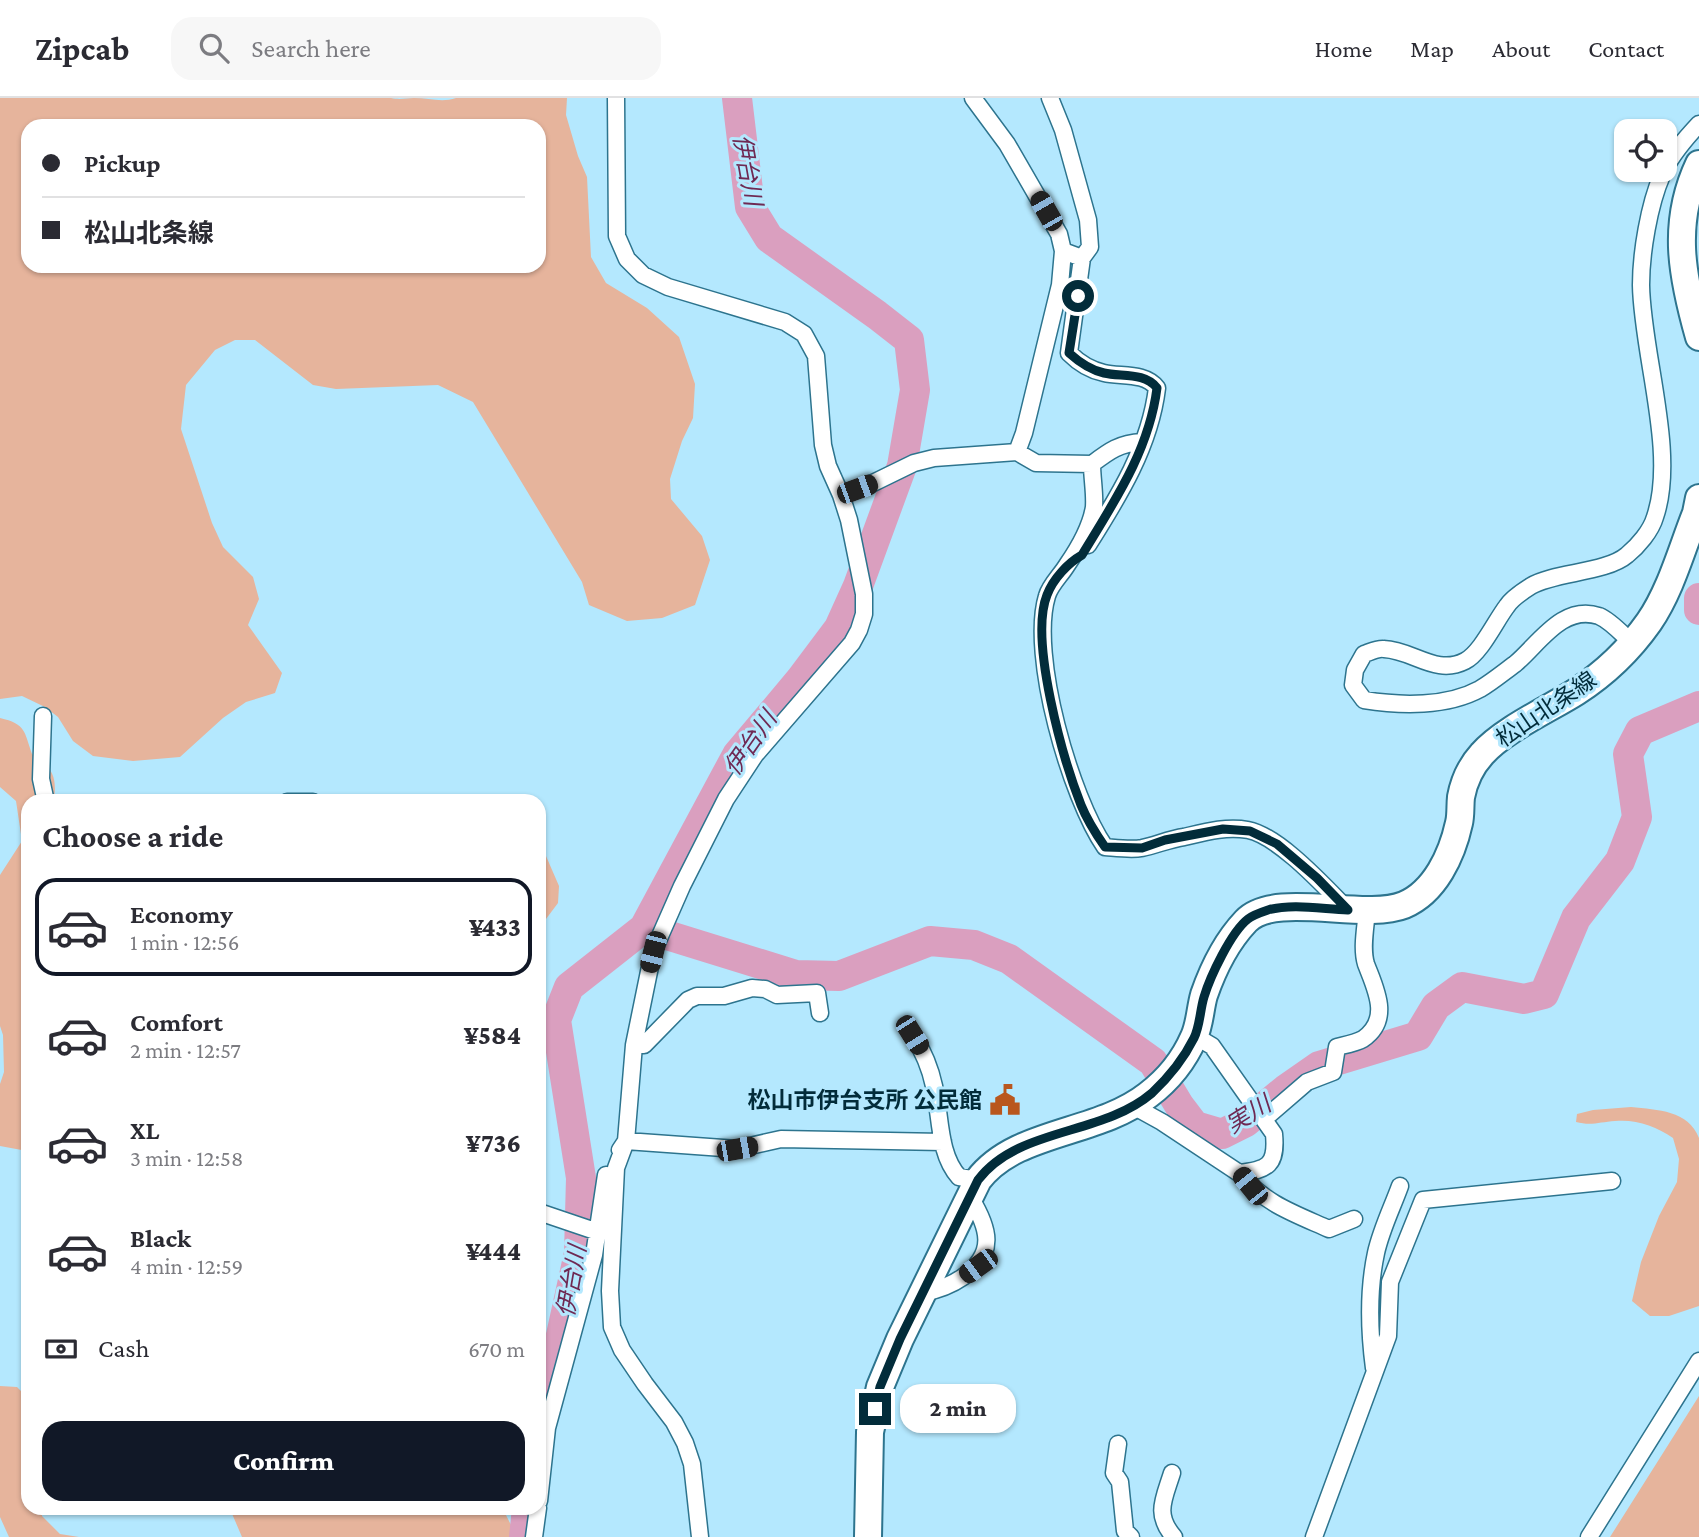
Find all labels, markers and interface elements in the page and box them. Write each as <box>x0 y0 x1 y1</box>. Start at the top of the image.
search box <box>171 17 661 80</box>
icon: search <box>195 29 233 67</box>
text: Zipcab <box>35 30 129 67</box>
text: Search here <box>251 34 371 63</box>
text: Home <box>1315 35 1372 62</box>
text: Map <box>1410 35 1454 62</box>
text: About <box>1492 35 1550 62</box>
text: Contact <box>1588 35 1664 62</box>
map controls <box>1614 119 1677 182</box>
button: locate <box>1614 119 1677 182</box>
water label: 伊台川 <box>728 132 768 211</box>
text: Pickup <box>84 149 161 178</box>
car <box>1027 188 1066 234</box>
text: 松山北条線 <box>84 219 214 248</box>
route start <box>1062 280 1094 312</box>
car <box>834 472 881 506</box>
street label: 松山北条線 <box>1491 666 1601 752</box>
water label: 伊台川 <box>718 703 783 780</box>
text: Choose a ride <box>42 818 223 854</box>
icon: car <box>46 896 109 959</box>
text: Economy <box>130 900 233 929</box>
text: ¥433 <box>469 913 521 942</box>
text: 1 min · 12:56 <box>130 929 239 955</box>
car <box>638 929 669 975</box>
icon: car <box>46 1004 109 1067</box>
text: Comfort <box>130 1008 223 1037</box>
car <box>892 1012 933 1058</box>
text: ¥584 <box>464 1021 521 1050</box>
text: 2 min · 12:57 <box>130 1037 241 1063</box>
public building icon: 松山市伊台支所 公民館 <box>988 1083 1022 1117</box>
place label: 松山市伊台支所 公民館 <box>748 1087 982 1113</box>
water label: 実川 <box>1220 1088 1278 1138</box>
icon: car <box>46 1112 109 1175</box>
text: XL <box>130 1116 159 1145</box>
text: ¥736 <box>466 1129 521 1158</box>
car <box>715 1135 760 1163</box>
text: 3 min · 12:58 <box>130 1145 243 1171</box>
car <box>1229 1163 1272 1209</box>
icon: car <box>46 1220 109 1283</box>
text: Black <box>130 1224 191 1253</box>
text: ¥444 <box>466 1237 521 1266</box>
water label: 伊台川 <box>551 1240 591 1319</box>
car <box>955 1245 1002 1287</box>
text: 4 min · 12:59 <box>130 1253 243 1279</box>
icon: cash <box>42 1330 80 1368</box>
text: Cash <box>98 1334 149 1363</box>
text: 670 m <box>468 1336 525 1362</box>
callout: 2 min <box>900 1384 1015 1434</box>
route end <box>859 1393 891 1425</box>
text: 2 min <box>930 1395 986 1421</box>
button: Confirm <box>42 1421 525 1501</box>

